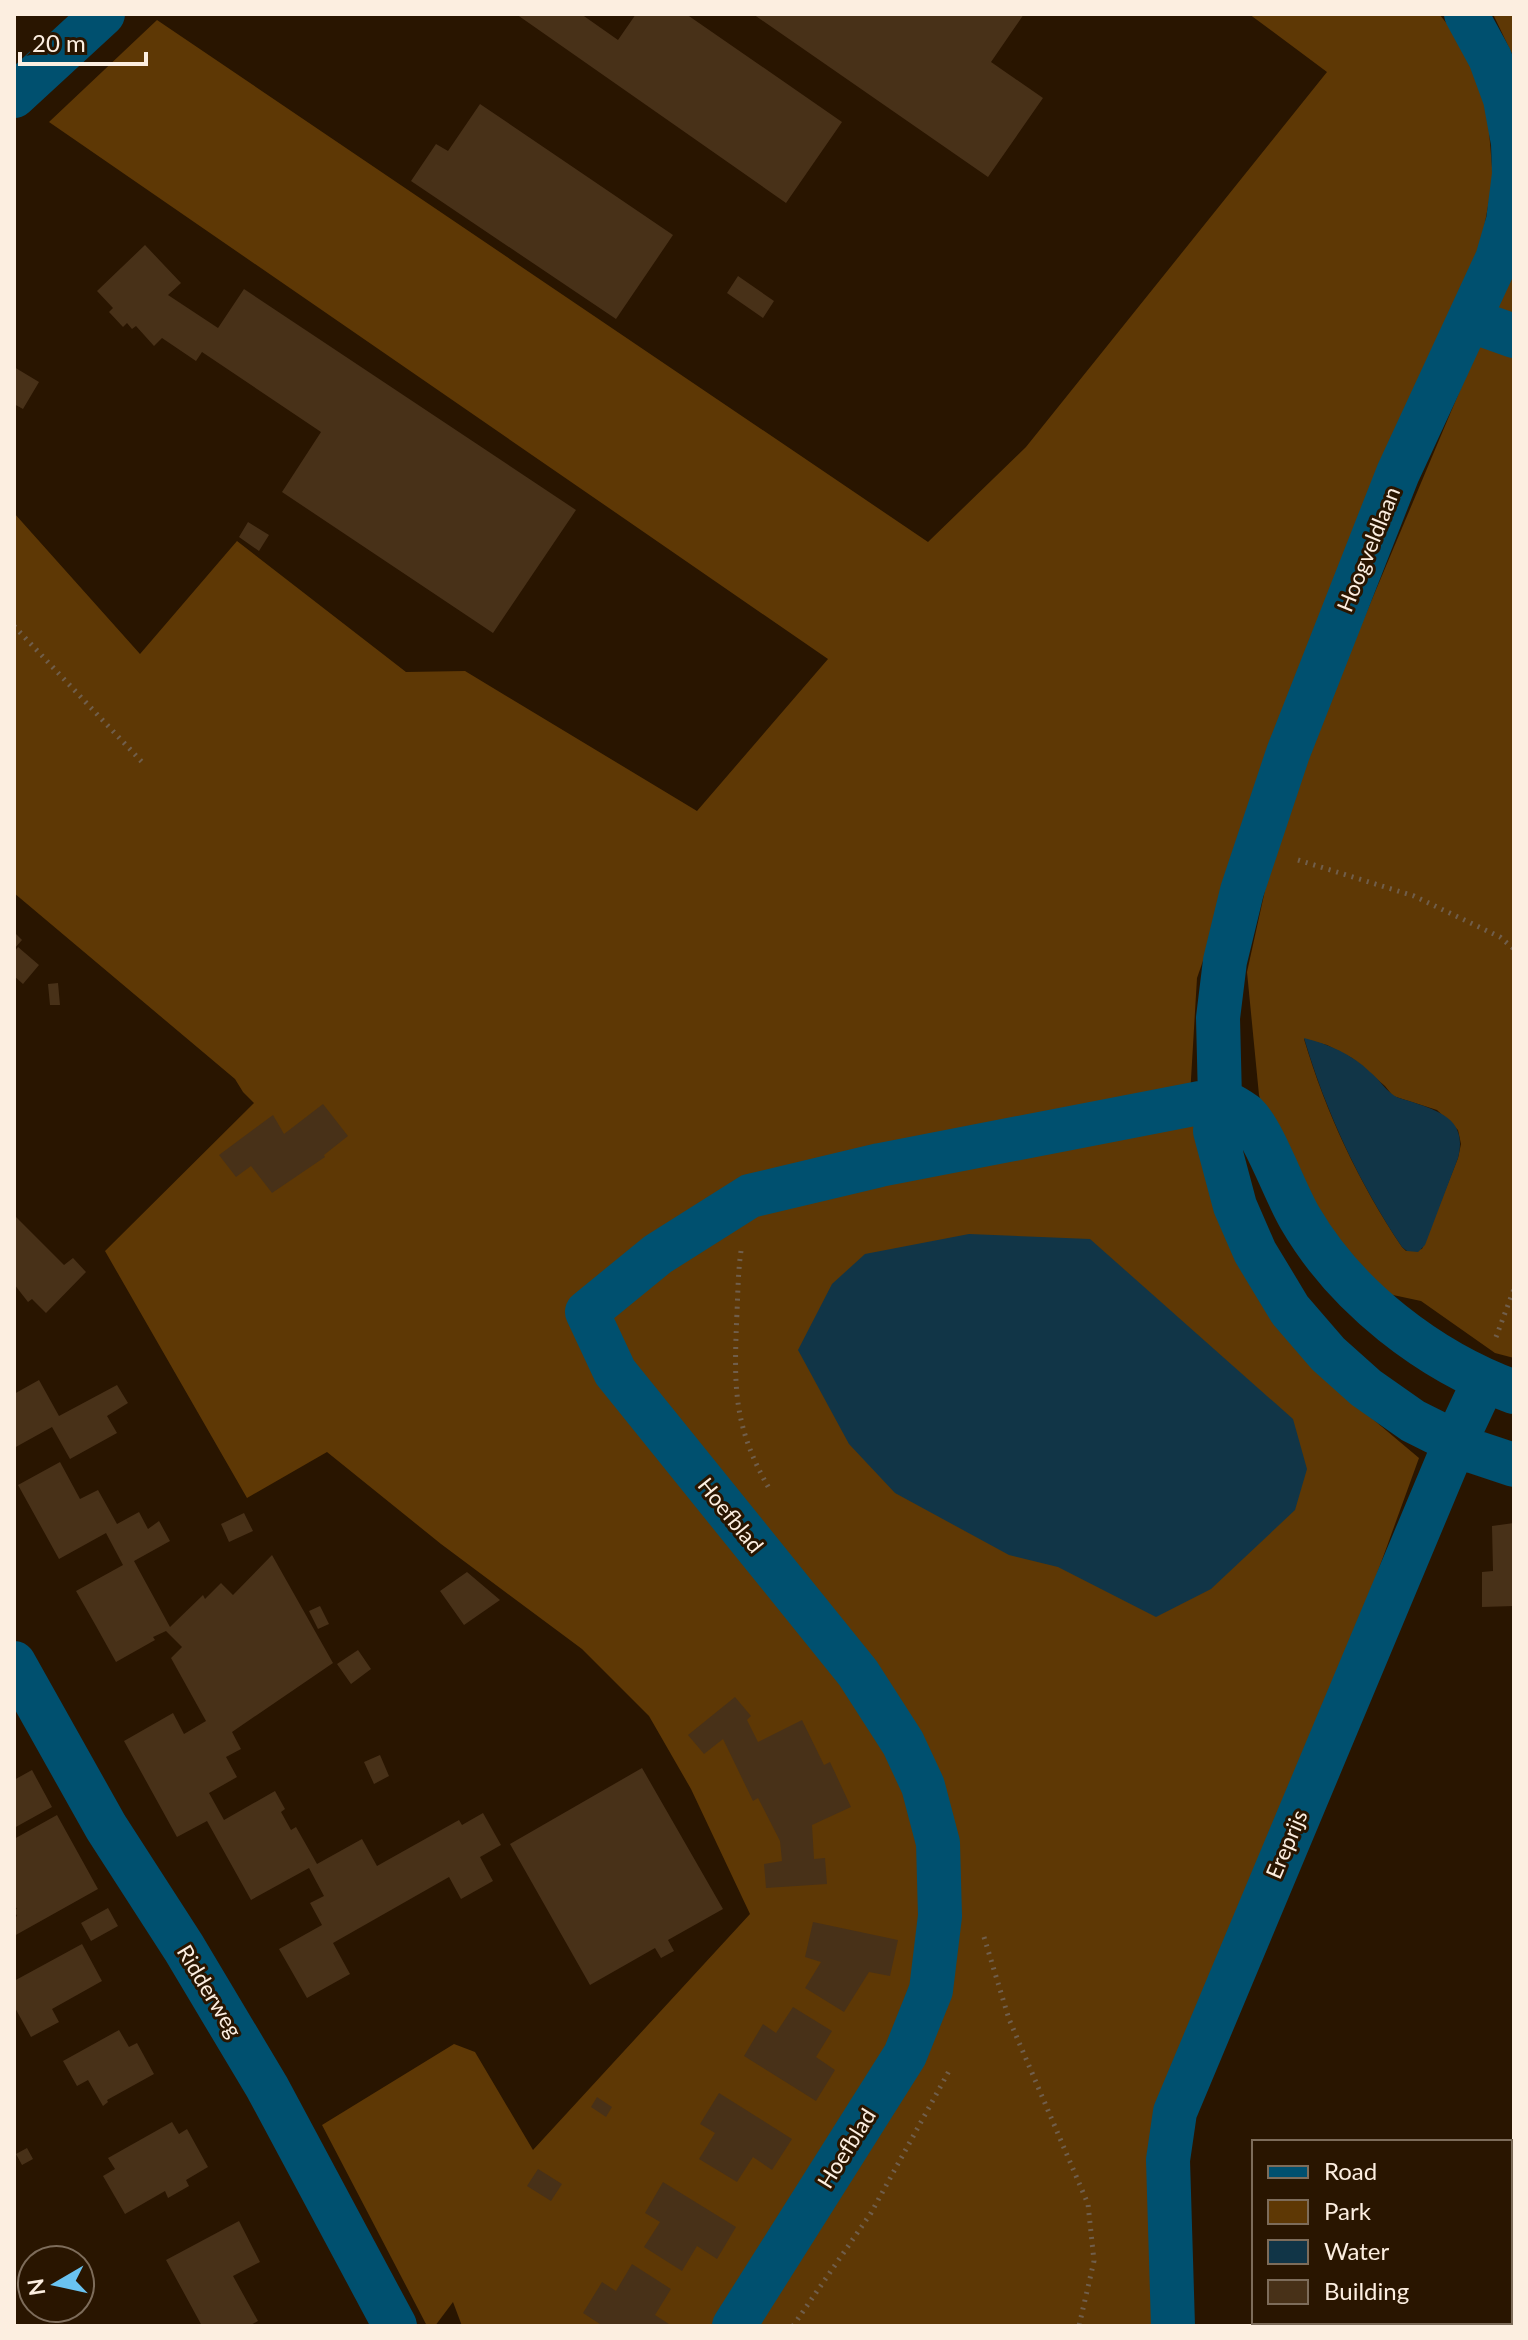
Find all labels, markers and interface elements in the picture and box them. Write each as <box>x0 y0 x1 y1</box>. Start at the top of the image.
scale bar <box>20 16 146 66</box>
text: 20 m <box>32 28 86 57</box>
street label: Hoogveldlaan <box>1331 483 1405 615</box>
street label: Hoefblad <box>693 1472 769 1558</box>
street label: Ereprijs <box>1260 1806 1312 1882</box>
street label: Ridderweg <box>172 1940 248 2042</box>
street label: Hoefblad <box>811 2103 881 2193</box>
legend <box>1252 2140 1512 2324</box>
text: Road <box>1324 2156 1377 2185</box>
text: Park <box>1324 2196 1372 2225</box>
text: Water <box>1324 2236 1389 2265</box>
north arrow <box>16 2244 96 2324</box>
text: Building <box>1324 2276 1409 2305</box>
text: N <box>21 2277 50 2298</box>

